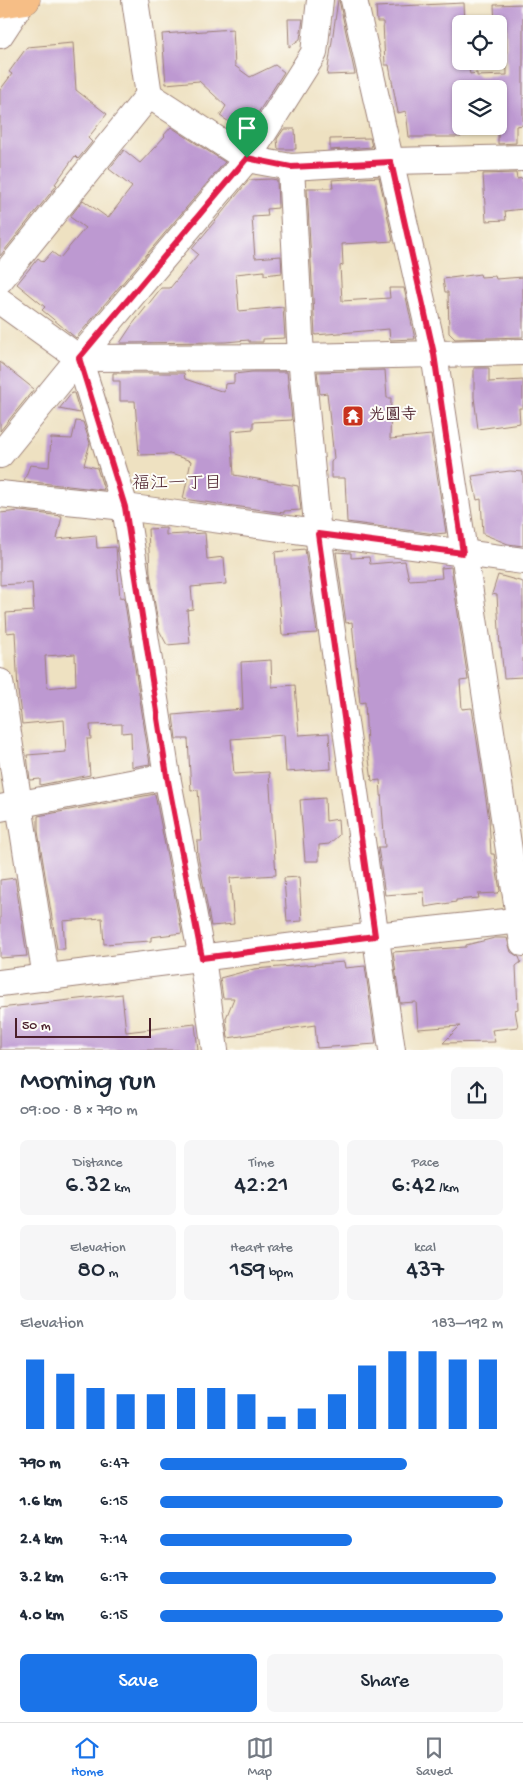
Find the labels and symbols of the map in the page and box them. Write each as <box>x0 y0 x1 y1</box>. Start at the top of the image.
pin <box>226 107 268 158</box>
temple icon: 光圓寺 <box>341 404 365 428</box>
place label: 光圓寺 <box>369 405 417 426</box>
district label: 福江一丁目 <box>132 473 222 495</box>
scale bar <box>15 1014 151 1038</box>

